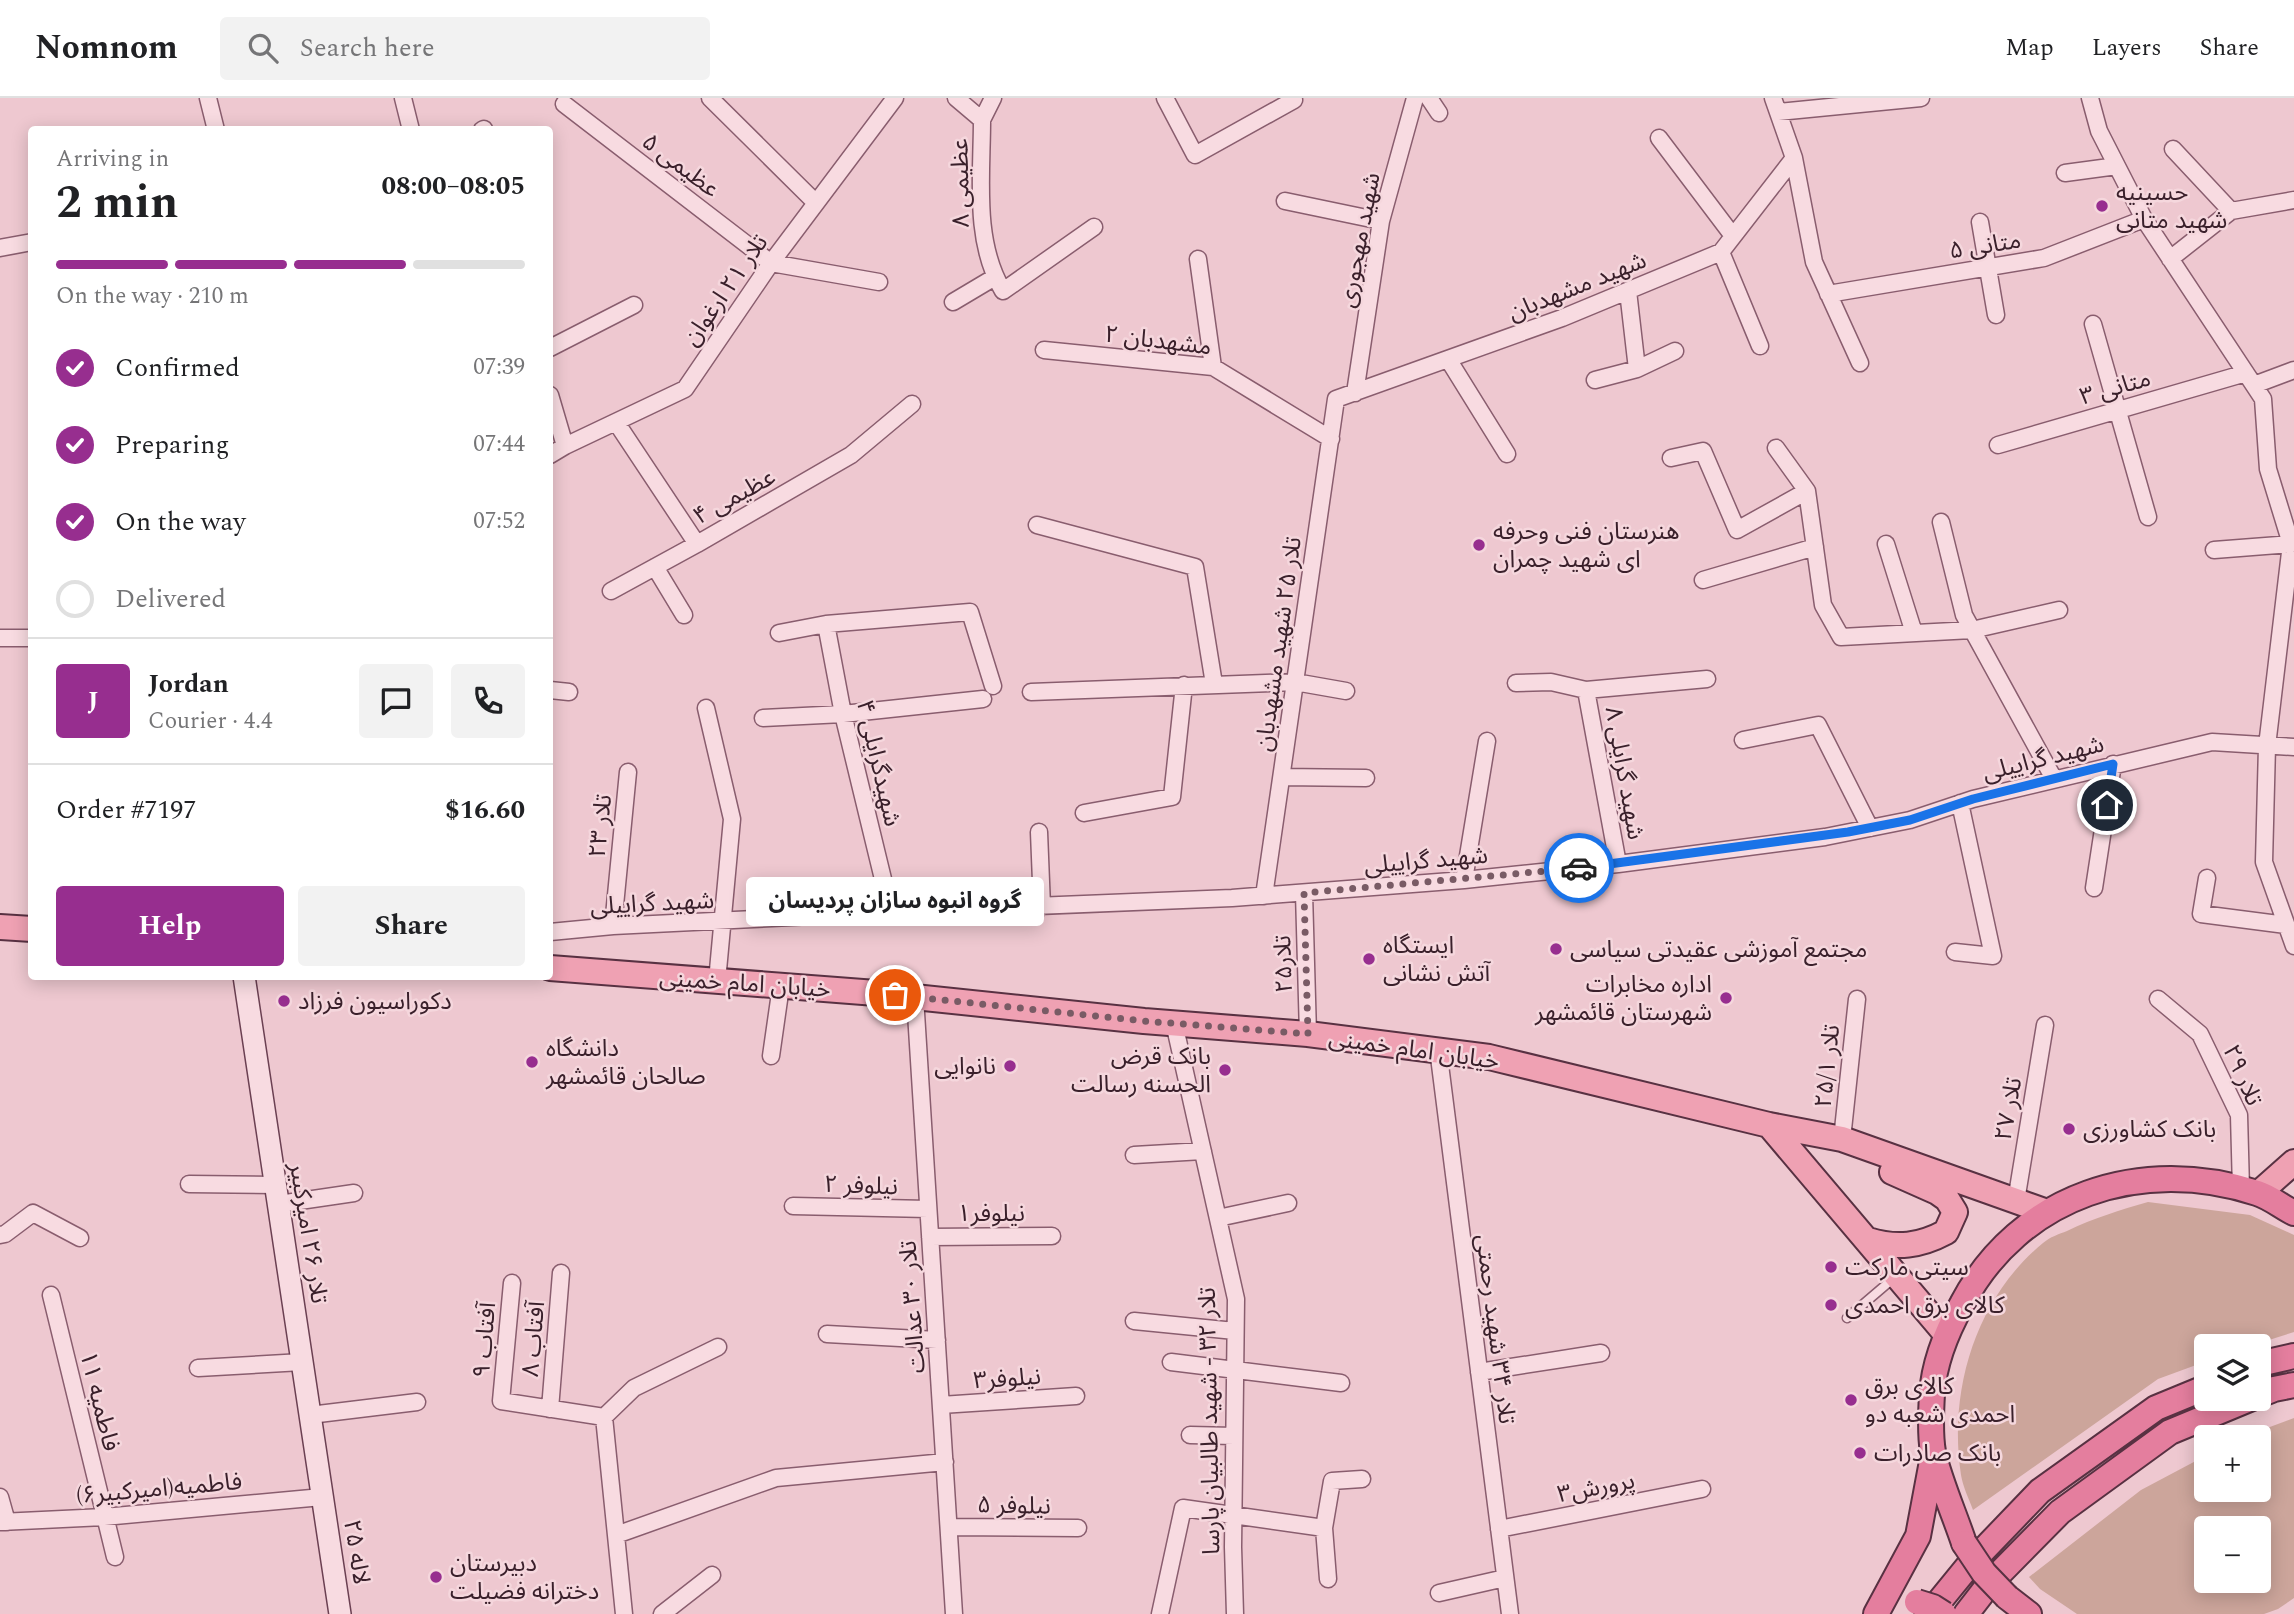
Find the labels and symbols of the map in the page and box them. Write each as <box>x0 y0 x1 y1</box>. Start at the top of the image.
street label: عظیمی ۵ <box>634 125 727 207</box>
street label: عظیمی ۸ <box>942 138 980 228</box>
street label: شهید مهجوری <box>1329 169 1391 311</box>
place label: حسینیه شهید متانی <box>2116 175 2227 239</box>
marker: حسینیه شهید متانی <box>2094 198 2110 214</box>
street label: متانی ۵ <box>1947 223 2024 269</box>
street label: تلار ۲۱ ارغوان <box>674 227 778 354</box>
street label: شهید مشهدبان <box>1503 243 1652 331</box>
street label: مشهدبان ۲ <box>1102 317 1213 365</box>
street label: متانی ۳ <box>2076 361 2155 415</box>
street label: عظیمی ۴ <box>687 459 782 534</box>
place label: هنرستان فنی وحرفه ای شهید چمران <box>1493 514 1680 578</box>
street label: تلار ۲۵ شهید مشهدبان <box>1246 534 1312 754</box>
marker: هنرستان فنی وحرفه ای شهید چمران <box>1471 537 1487 553</box>
street label: شهیدگرایلی ۴ <box>846 696 910 830</box>
street label: شهید گرایلی ۸ <box>1595 704 1653 843</box>
street label: شهید گراییلی <box>1979 726 2108 791</box>
pin <box>2077 775 2137 835</box>
street label: تلار ۲۳ <box>580 792 622 860</box>
courier <box>1544 833 1614 903</box>
street label: شهید گراییلی <box>1363 838 1490 884</box>
callout: گروه انبوه سازان پردیسان <box>746 876 1044 925</box>
street label: شهید گراییلی <box>589 883 715 925</box>
place label: ایستگاه آتش نشانی <box>1383 928 1491 992</box>
place label: مجتمع آموزشی عقیدتی سیاسی <box>1570 932 1867 968</box>
street label: تلار۲۵ <box>1265 934 1303 993</box>
marker: مجتمع آموزشی عقیدتی سیاسی <box>1548 941 1564 957</box>
marker: ایستگاه آتش نشانی <box>1361 951 1377 967</box>
street label: خیابان امام خمینی <box>658 960 832 1008</box>
pin <box>865 965 925 1025</box>
place label: اداره مخابرات شهرستان قائمشهر <box>1534 967 1712 1031</box>
place label: دکوراسیون فرزاد <box>298 984 452 1020</box>
marker: اداره مخابرات شهرستان قائمشهر <box>1718 990 1734 1006</box>
marker: دکوراسیون فرزاد <box>276 993 292 1009</box>
street label: خیابان امام خمینی <box>1326 1020 1501 1080</box>
street label: تلار ۲۵/۱ <box>1806 1023 1850 1110</box>
place label: دانشگاه صالحان قائمشهر <box>545 1031 706 1095</box>
place label: بانک قرض الحسنه رسالت <box>1071 1039 1211 1103</box>
street label: تلار ۲۹ <box>2213 1039 2272 1112</box>
place label: نانوایی <box>934 1049 996 1085</box>
marker: دانشگاه صالحان قائمشهر <box>524 1054 540 1070</box>
marker: نانوایی <box>1002 1058 1018 1074</box>
marker: بانک قرض الحسنه رسالت <box>1217 1062 1233 1078</box>
street label: تلار ۲۷ <box>1986 1075 2032 1144</box>
place label: بانک کشاورزی <box>2083 1112 2216 1148</box>
marker: بانک کشاورزی <box>2061 1121 2077 1137</box>
street label: تلار ۲۶ امیرکبیر <box>279 1159 337 1306</box>
street label: نیلوفر ۲ <box>823 1167 899 1205</box>
street label: نیلوفر۱ <box>957 1196 1025 1232</box>
street label: تلار ۳۴ شهید رحمتی <box>1466 1232 1525 1426</box>
street label: تلار ۳۰ عدالت <box>890 1239 936 1374</box>
place label: سیتی مارکت <box>1845 1250 1969 1286</box>
marker: سیتی مارکت <box>1823 1259 1839 1275</box>
street label: تلار ۳۲ - شهید طالبیان پارسا <box>1190 1287 1230 1555</box>
place label: کالای برق احمدی <box>1845 1288 2006 1324</box>
marker: کالای برق احمدی <box>1823 1297 1839 1313</box>
street label: آفتاب ۸ <box>513 1299 555 1378</box>
street label: آفتاب ۹ <box>464 1300 506 1379</box>
street label: فاطمیه ۱۱ <box>69 1347 129 1455</box>
street label: نیلوفر۳ <box>972 1359 1042 1399</box>
place label: کالای برق احمدی شعبه دو <box>1865 1369 2015 1433</box>
marker: کالای برق احمدی شعبه دو <box>1843 1392 1859 1408</box>
place label: بانک صادرات <box>1874 1436 2001 1472</box>
marker: بانک صادرات <box>1852 1445 1868 1461</box>
street label: پرورش۳ <box>1554 1463 1638 1513</box>
street label: فاطمیه(امیرکبیر۶) <box>75 1464 244 1514</box>
street label: نیلوفر ۵ <box>977 1487 1051 1525</box>
street label: لاله ۲۵ <box>333 1517 379 1587</box>
place label: دبیرستان دخترانه فضیلت <box>450 1546 599 1610</box>
marker: دبیرستان دخترانه فضیلت <box>428 1569 444 1585</box>

